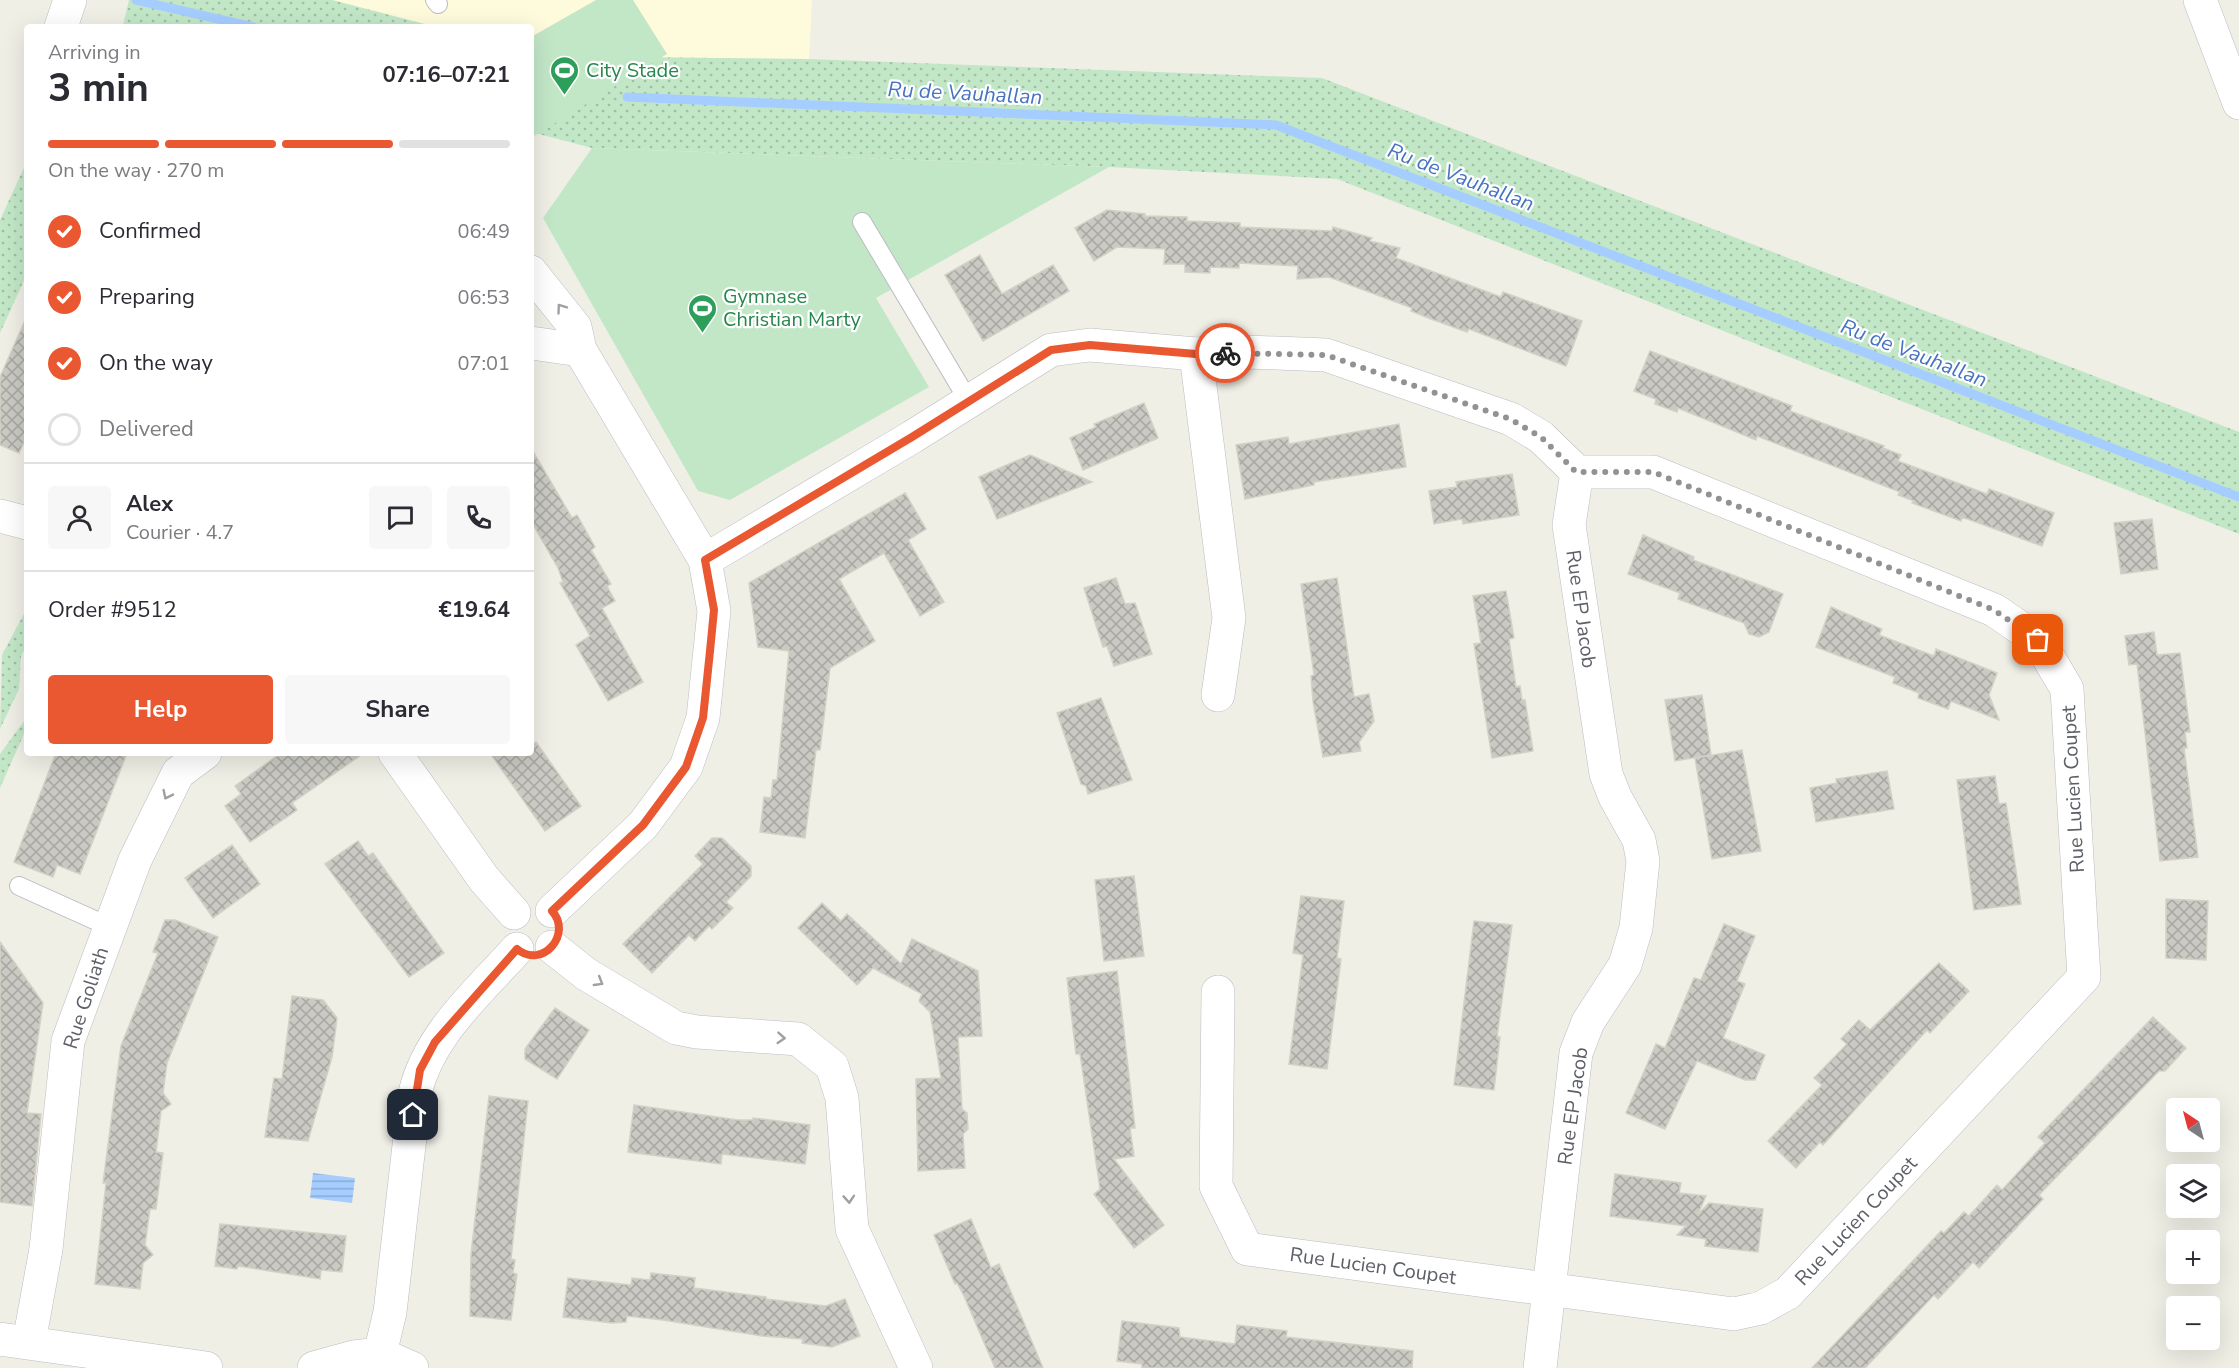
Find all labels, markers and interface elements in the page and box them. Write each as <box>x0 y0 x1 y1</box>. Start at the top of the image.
text: Arriving in <box>48 39 141 66</box>
sports icon: City Stade <box>549 54 581 96</box>
place label: City Stade <box>586 57 679 84</box>
text: 07:16–07:21 <box>382 60 510 90</box>
text: 3 min <box>48 62 149 115</box>
water label: Ru de Vauhallan <box>887 75 1043 111</box>
water label: Ru de Vauhallan <box>1384 136 1538 218</box>
text: On the way · 270 m <box>48 157 224 184</box>
icon: check <box>48 215 81 248</box>
text: Confirmed <box>99 216 201 246</box>
text: 06:49 <box>457 218 510 245</box>
icon: check <box>48 281 81 314</box>
text: Preparing <box>99 282 195 312</box>
place label: Gymnase Christian Marty <box>723 283 861 333</box>
text: 06:53 <box>457 284 510 311</box>
sports icon: Gymnase Christian Marty <box>686 292 718 334</box>
one-way arrow <box>557 304 568 315</box>
water label: Ru de Vauhallan <box>1837 312 1991 394</box>
courier <box>1195 323 1255 383</box>
icon: bike <box>1209 337 1242 370</box>
icon: check <box>48 347 81 380</box>
text: On the way <box>99 348 213 378</box>
text: 07:01 <box>457 350 510 377</box>
text: Delivered <box>99 414 194 444</box>
button: person <box>48 486 111 549</box>
button: chat <box>369 486 432 549</box>
button: phone <box>447 486 510 549</box>
text: Alex <box>126 489 173 519</box>
text: Courier · 4.7 <box>126 519 234 546</box>
street label: Rue EP Jacob <box>1559 548 1603 670</box>
text: Order #9512 <box>48 595 177 625</box>
text: €19.64 <box>439 595 510 625</box>
pin <box>2012 614 2063 665</box>
icon: bag <box>2021 623 2054 656</box>
button: Help <box>48 675 273 744</box>
button: Share <box>285 675 510 744</box>
street label: Rue Lucien Coupet <box>2055 704 2091 873</box>
one-way arrow <box>163 789 174 799</box>
street label: Rue Goliath <box>57 944 115 1052</box>
one-way arrow <box>593 974 603 986</box>
one-way arrow <box>777 1031 786 1044</box>
street label: Rue EP Jacob <box>1551 1045 1595 1167</box>
pin <box>387 1089 438 1140</box>
icon: home <box>396 1098 429 1131</box>
north arrow <box>2166 1098 2220 1152</box>
map controls <box>2166 1098 2220 1350</box>
street label: Rue Lucien Coupet <box>1789 1150 1924 1292</box>
button: layers <box>2166 1164 2220 1218</box>
one-way arrow <box>842 1194 855 1203</box>
button: + <box>2166 1230 2220 1284</box>
street label: Rue Lucien Coupet <box>1288 1241 1459 1291</box>
button: − <box>2166 1296 2220 1350</box>

